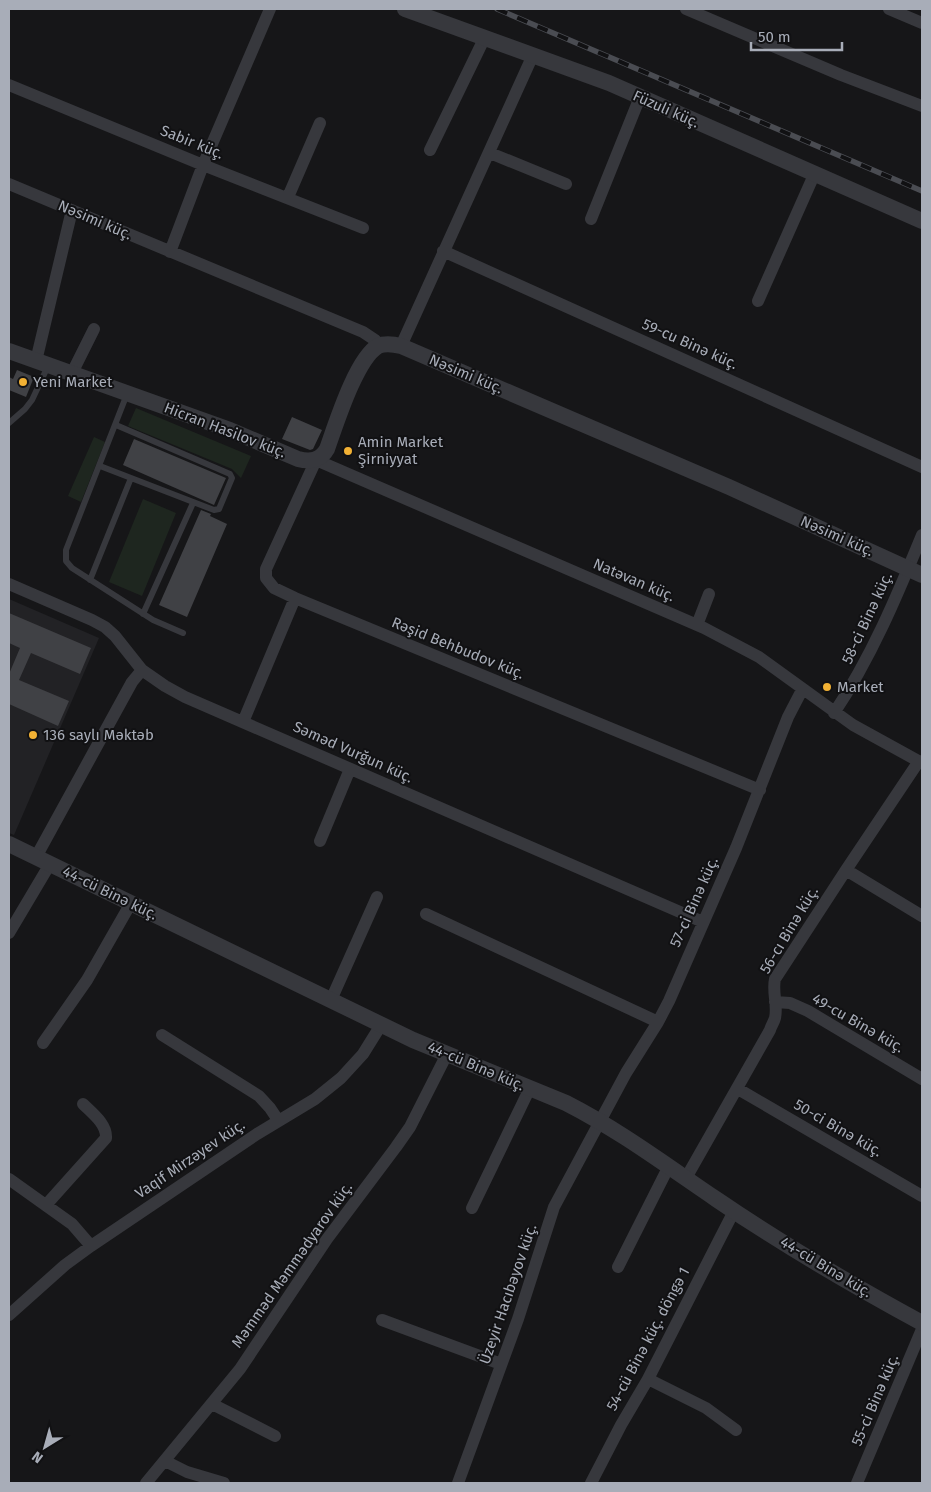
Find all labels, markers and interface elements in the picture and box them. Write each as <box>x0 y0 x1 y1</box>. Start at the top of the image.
scale bar <box>751 20 842 52</box>
text: 50 m <box>758 28 791 46</box>
street label: Füzuli küç. <box>630 86 702 132</box>
street label: Sabir küç. <box>158 121 226 163</box>
street label: Nəsimi küç. <box>56 196 134 244</box>
street label: 59-cu Binə küç. <box>639 315 741 373</box>
street label: Nəsimi küç. <box>427 350 505 398</box>
place label: Yeni Market <box>33 373 113 391</box>
marker: Yeni Market <box>17 376 29 388</box>
street label: Hicran Hasilov küç. <box>162 399 288 461</box>
place label: Amin Market Şirniyyat <box>358 433 444 468</box>
marker: Amin Market Şirniyyat <box>342 445 354 457</box>
street label: Nəsimi küç. <box>798 512 876 560</box>
street label: Natəvan küç. <box>590 555 678 605</box>
street label: 58-ci Binə küç. <box>838 569 896 667</box>
street label: Rəşid Behbudov küç. <box>389 613 527 683</box>
place label: Market <box>837 678 884 696</box>
marker: Market <box>821 681 833 693</box>
street label: Səməd Vurğun küç. <box>290 717 416 787</box>
place label: 136 saylı Məktəb <box>43 726 154 744</box>
marker: 136 saylı Məktəb <box>27 729 39 741</box>
street label: 57-ci Binə küç. <box>666 854 722 950</box>
street label: 44-cü Binə küç. <box>60 862 160 924</box>
street label: 56-cı Binə küç. <box>756 883 822 977</box>
street label: 49-cu Binə küç. <box>809 989 907 1057</box>
street label: 44-cü Binə küç. <box>425 1038 527 1094</box>
street label: 50-ci Binə küç. <box>791 1095 885 1161</box>
street label: Vaqif Mirzəyev küç. <box>132 1116 248 1202</box>
street label: Məmməd Məmmədyarov küç. <box>228 1179 356 1351</box>
street label: Üzeyir Hacıbəyov küç. <box>476 1221 540 1367</box>
street label: 44-cü Binə küç. <box>777 1233 875 1301</box>
street label: 54-cü Binə küç. döngə 1 <box>603 1264 693 1414</box>
street label: 55-ci Binə küç. <box>848 1351 902 1449</box>
north arrow <box>20 1422 70 1472</box>
text: N <box>29 1447 46 1467</box>

